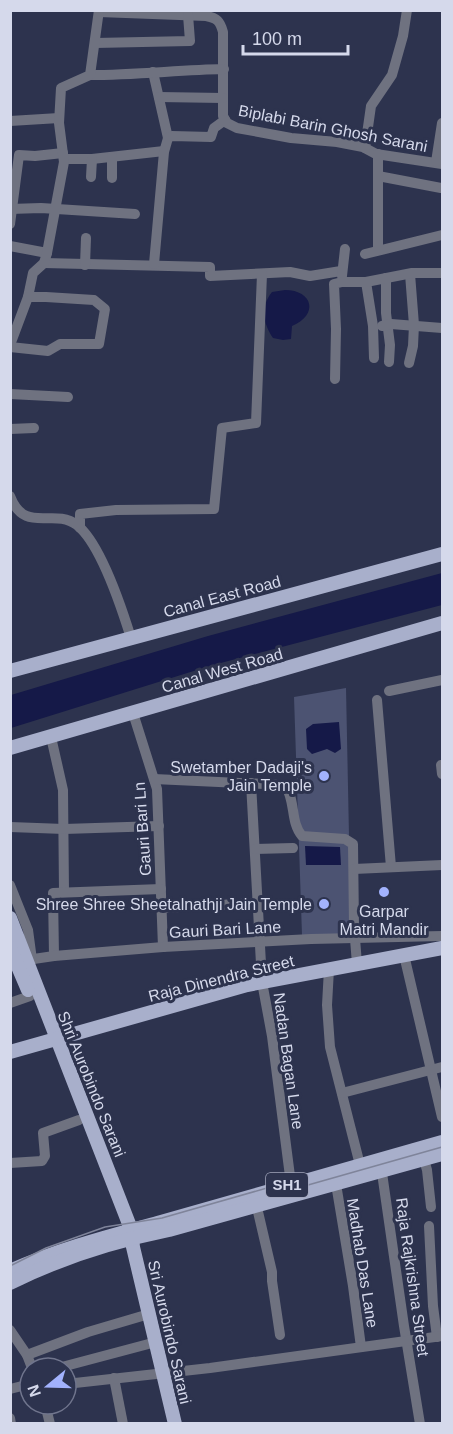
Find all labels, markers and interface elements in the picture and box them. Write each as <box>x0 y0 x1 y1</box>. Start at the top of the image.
scale bar <box>243 18 348 56</box>
text: 100 m <box>252 29 302 49</box>
street label: Biplabi Barin Ghosh Sarani <box>237 102 429 155</box>
street label: Canal East Road <box>162 573 283 620</box>
street label: Canal West Road <box>160 645 285 696</box>
place label: Swetamber Dadaji's Jain Temple <box>170 759 312 794</box>
marker: Swetamber Dadaji's Jain Temple <box>317 769 331 783</box>
street label: Gauri Bari Ln <box>131 781 154 877</box>
marker: Garpar Matri Mandir <box>377 885 391 899</box>
place label: Shree Shree Sheetalnathji Jain Temple <box>36 896 312 913</box>
marker: Shree Shree Sheetalnathji Jain Temple <box>317 897 331 911</box>
place label: Garpar Matri Mandir <box>340 903 429 938</box>
street label: Gauri Bari Lane <box>169 918 282 941</box>
street label: Raja Dinendra Street <box>147 952 296 1005</box>
street label: Nadan Bagan Lane <box>270 992 307 1131</box>
street label: Shri Aurobindo Sarani <box>55 1009 129 1160</box>
road number: SH1 <box>266 1173 308 1197</box>
street label: Madhab Das Lane <box>344 1197 381 1329</box>
street label: Raja Rajkrishna Street <box>393 1197 432 1358</box>
street label: Sri Aurobindo Sarani <box>145 1259 194 1406</box>
north arrow <box>18 1356 78 1416</box>
text: N <box>24 1382 44 1399</box>

